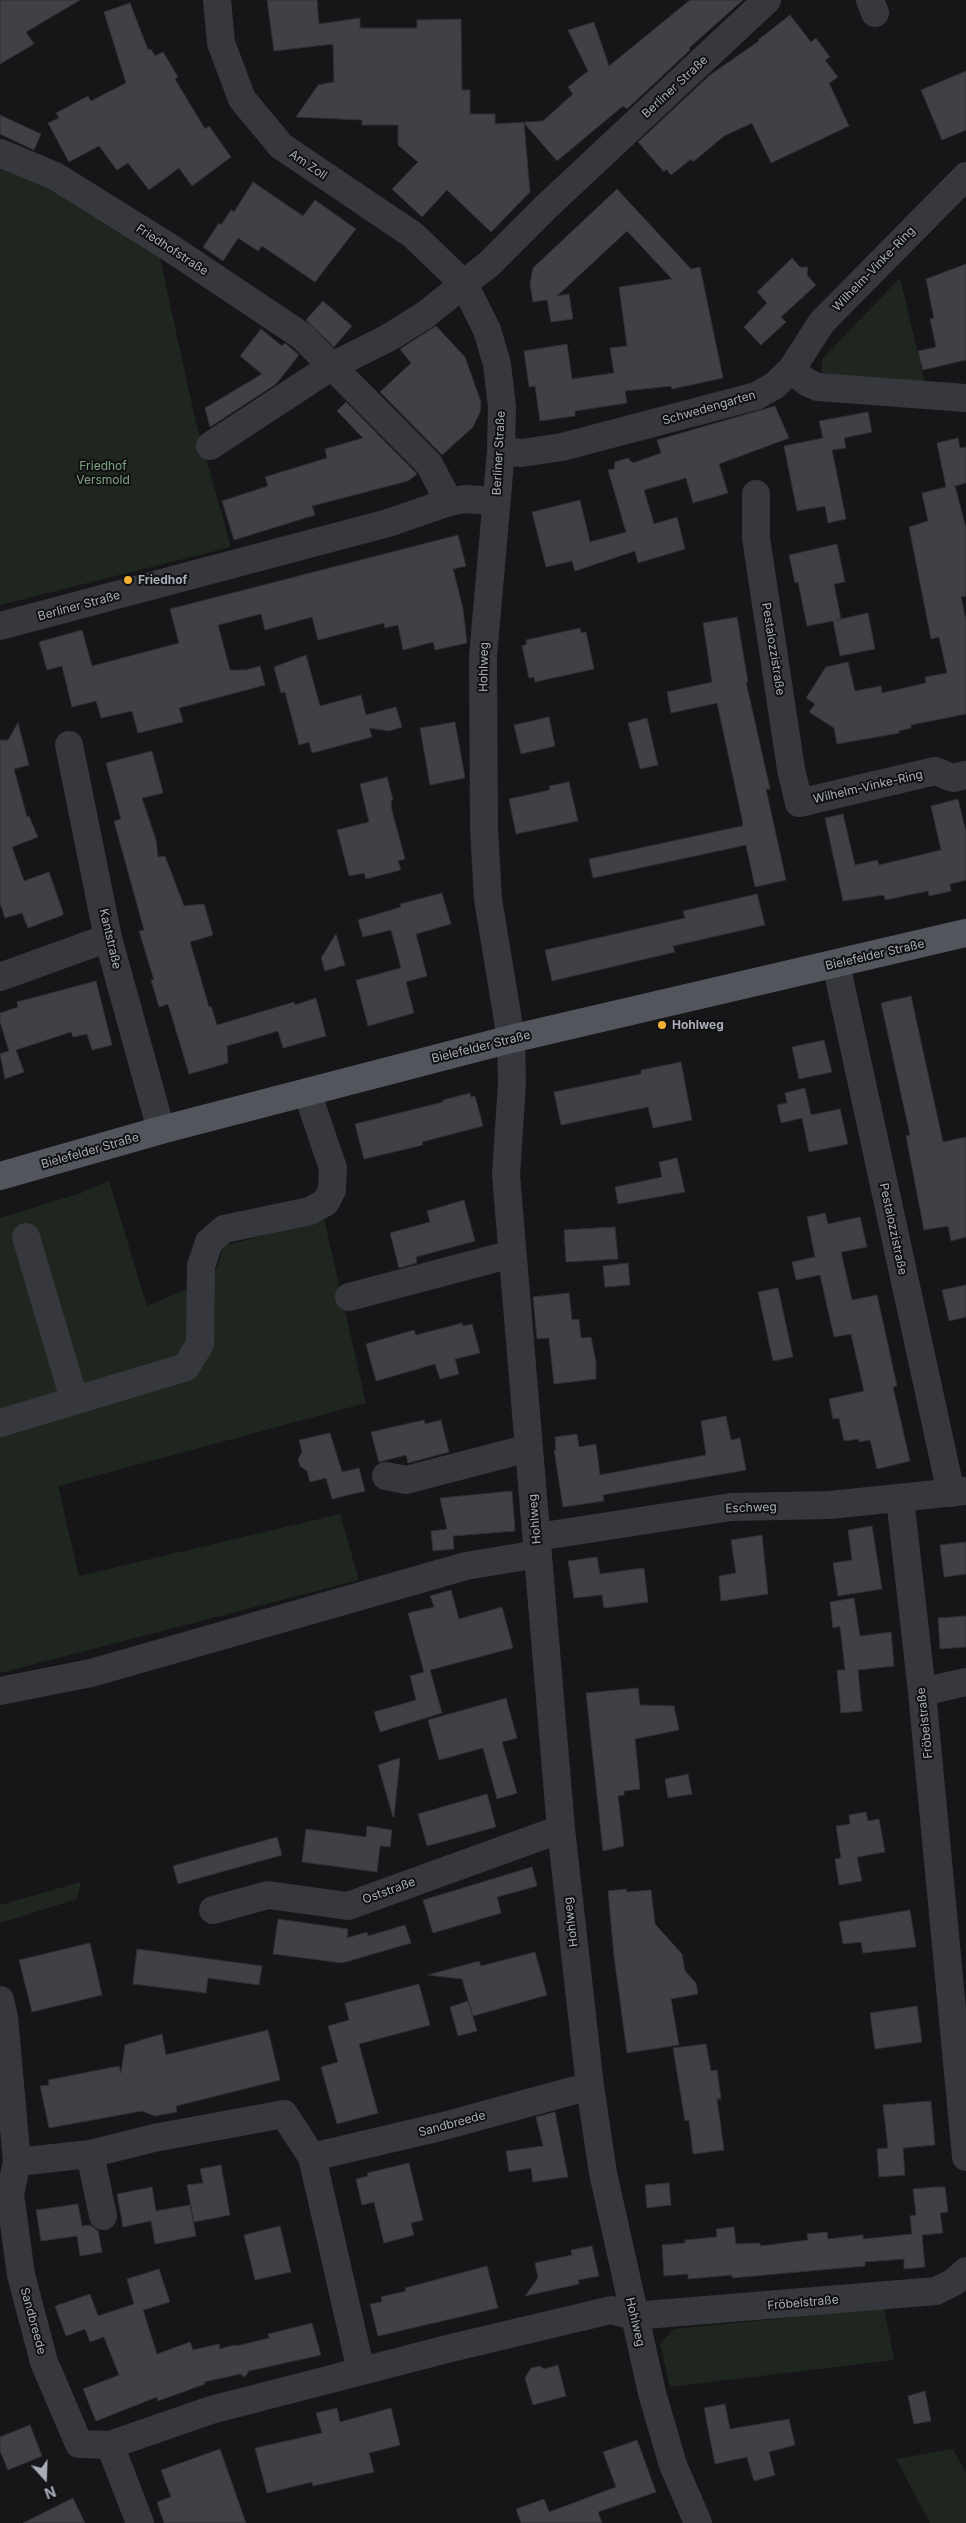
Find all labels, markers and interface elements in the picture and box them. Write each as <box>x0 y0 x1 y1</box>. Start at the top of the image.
street label: Berliner Straße <box>639 53 711 121</box>
street label: Am Zoll <box>286 147 330 183</box>
street label: Friedhofstraße <box>133 221 211 279</box>
street label: Wilhelm-Vinke-Ring <box>830 224 918 314</box>
street label: Schwedengarten <box>661 388 757 428</box>
street label: Berliner Straße <box>490 410 508 496</box>
park label: Friedhof Versmold <box>76 459 130 487</box>
place label: Friedhof <box>138 573 187 587</box>
marker: Friedhof <box>122 574 134 586</box>
street label: Berliner Straße <box>36 588 122 624</box>
street label: Pestalozzistraße <box>759 602 787 696</box>
street label: Hohlweg <box>476 642 492 692</box>
street label: Wilhelm-Vinke-Ring <box>812 767 924 807</box>
street label: Kantstraße <box>96 907 124 971</box>
street label: Bielefelder Straße <box>824 937 926 973</box>
place label: Hohlweg <box>672 1018 724 1032</box>
marker: Hohlweg <box>656 1019 668 1031</box>
street label: Bielefelder Straße <box>430 1028 532 1066</box>
street label: Bielefelder Straße <box>39 1130 141 1172</box>
street label: Pestalozzistraße <box>876 1182 910 1276</box>
street label: Hohlweg <box>526 1493 544 1545</box>
street label: Eschweg <box>725 1500 777 1516</box>
street label: Fröbelstraße <box>914 1687 936 1759</box>
street label: Oststraße <box>361 1875 417 1907</box>
street label: Hohlweg <box>561 1896 581 1948</box>
street label: Sandbreede <box>417 2108 487 2140</box>
street label: Sandbreede <box>17 2286 49 2356</box>
street label: Fröbelstraße <box>767 2293 839 2313</box>
street label: Hohlweg <box>622 2296 648 2348</box>
north arrow <box>20 2453 70 2503</box>
text: N <box>42 2483 58 2502</box>

